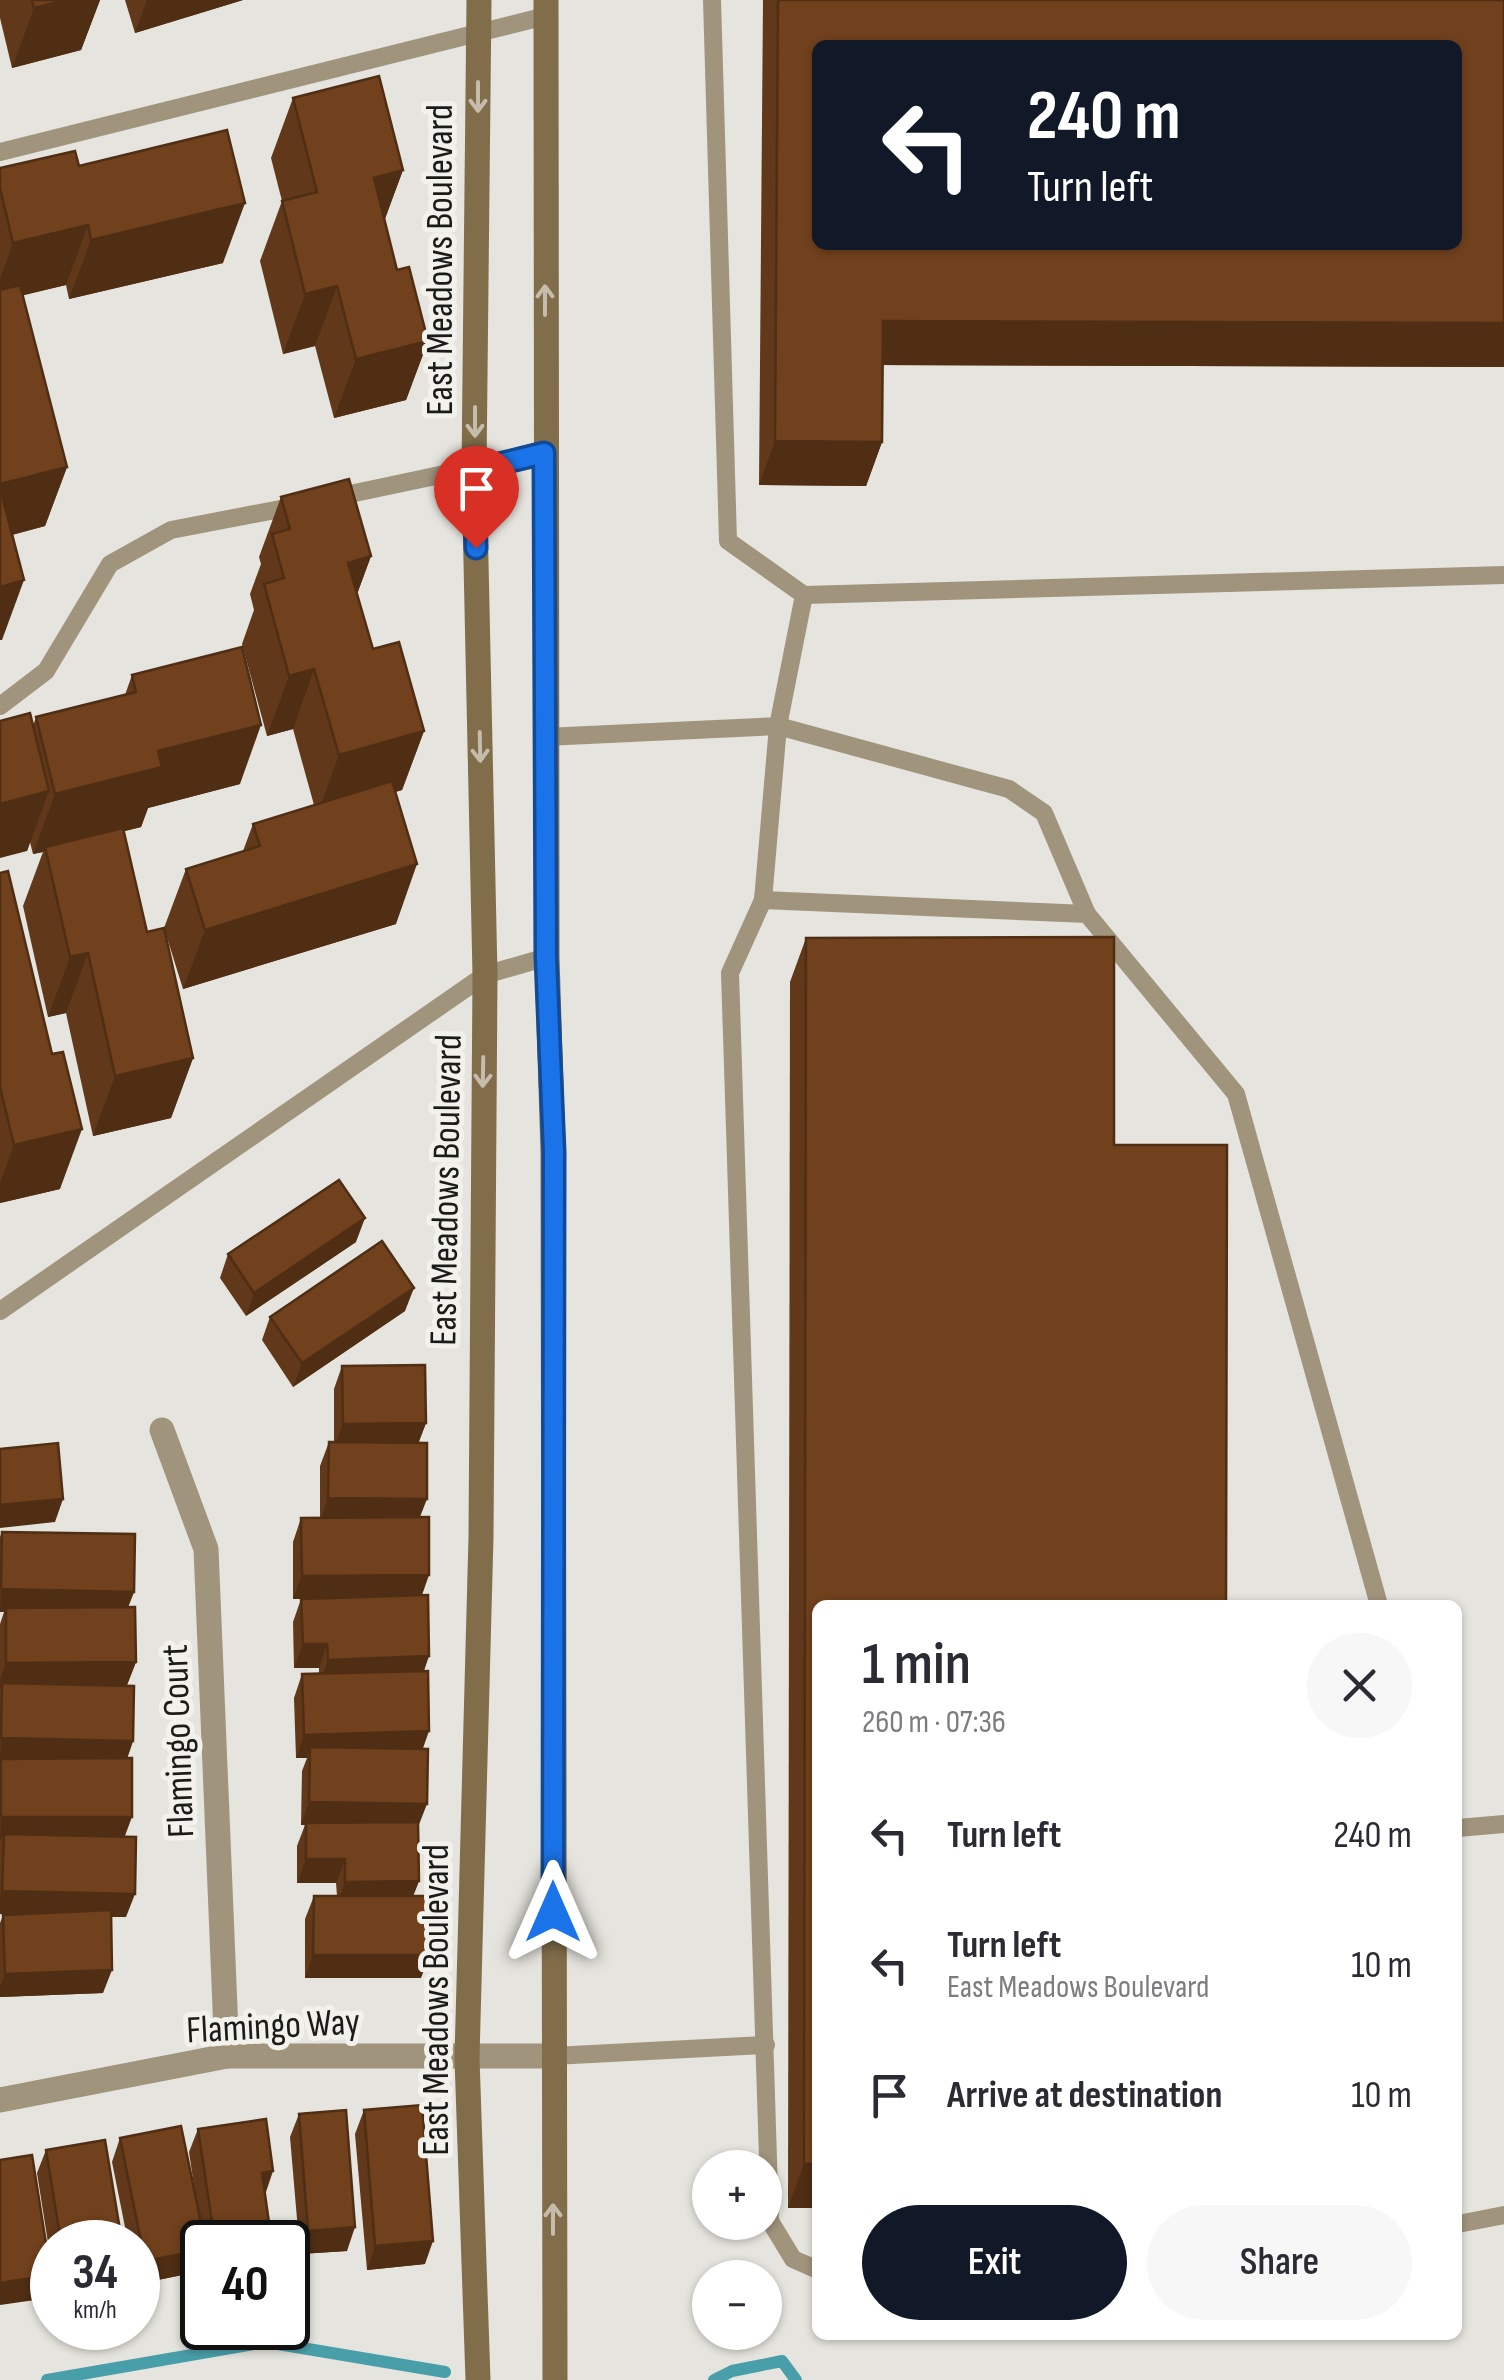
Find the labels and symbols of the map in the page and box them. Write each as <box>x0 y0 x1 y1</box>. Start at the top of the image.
one-way arrow <box>468 80 488 113</box>
street label: East Meadows Boulevard <box>418 104 463 416</box>
one-way arrow <box>536 284 554 316</box>
one-way arrow <box>466 406 484 438</box>
pin <box>434 446 519 549</box>
one-way arrow <box>470 730 490 763</box>
street label: East Meadows Boulevard <box>421 1034 472 1346</box>
one-way arrow <box>474 1056 492 1088</box>
street label: Flamingo Court <box>153 1644 204 1838</box>
street label: East Meadows Boulevard <box>414 1844 459 2156</box>
position arrow <box>501 1860 605 1964</box>
street label: Flamingo Way <box>185 1999 361 2054</box>
one-way arrow <box>544 2203 562 2236</box>
speed limit sign: 40 <box>180 2220 310 2350</box>

